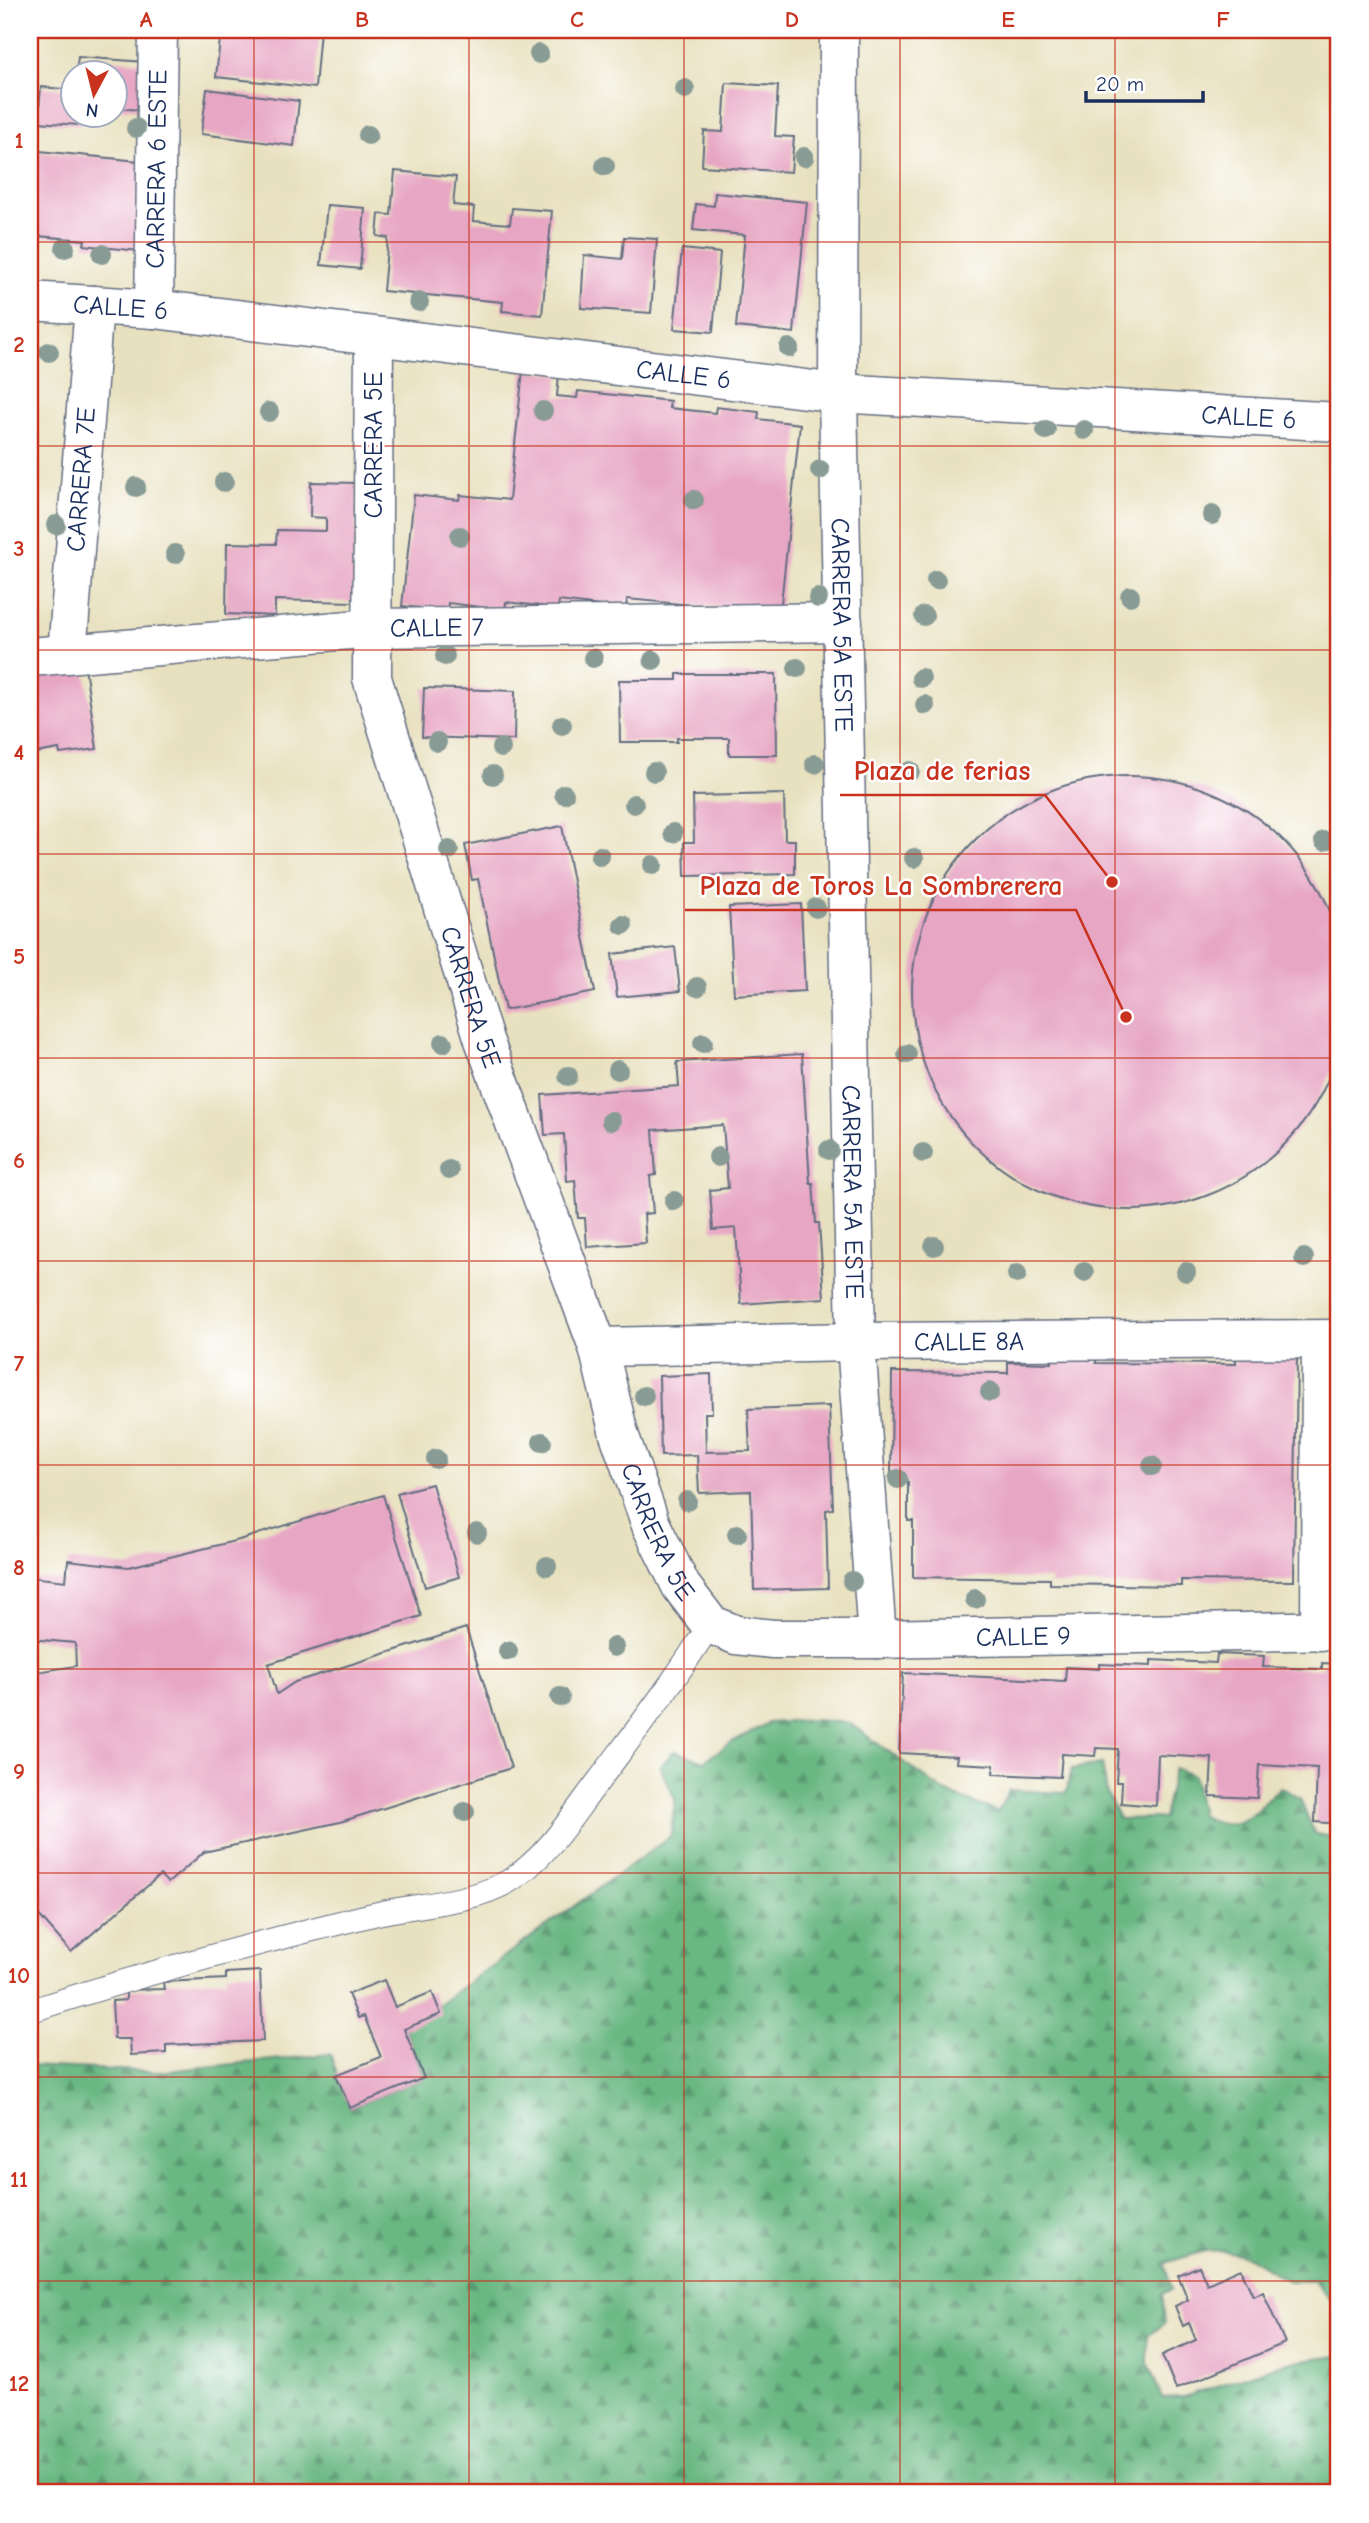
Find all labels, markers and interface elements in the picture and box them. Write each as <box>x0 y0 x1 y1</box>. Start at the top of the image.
text: A <box>140 6 153 33</box>
text: B <box>355 6 369 33</box>
text: C <box>570 6 584 33</box>
text: D <box>785 6 799 33</box>
text: E <box>1001 6 1015 33</box>
text: F <box>1216 6 1230 33</box>
north arrow <box>60 60 130 130</box>
scale bar <box>1086 60 1203 104</box>
street label: CARRERA 6 ESTE <box>141 69 173 269</box>
text: 20 m <box>1096 72 1144 96</box>
text: N <box>85 98 100 122</box>
text: 1 <box>14 127 24 154</box>
street label: CALLE 6 <box>72 290 170 327</box>
text: 2 <box>13 331 25 358</box>
street label: CALLE 6 <box>634 354 733 396</box>
street label: CARRERA 5E <box>359 372 389 518</box>
street label: CALLE 6 <box>1200 400 1297 436</box>
street label: CARRERA 7E <box>61 406 102 553</box>
street label: CARRERA 5A ESTE <box>824 518 858 732</box>
text: 3 <box>13 535 25 562</box>
street label: CALLE 7 <box>390 613 484 644</box>
text: 4 <box>14 739 25 766</box>
callout: Plaza de ferias <box>840 746 1045 795</box>
text: Plaza de ferias <box>854 755 1030 787</box>
callout: Plaza de Toros La Sombrerera <box>685 861 1076 910</box>
text: Plaza de Toros La Sombrerera <box>700 870 1062 902</box>
street label: CARRERA 5E <box>434 923 507 1072</box>
text: 5 <box>13 943 25 970</box>
street label: CARRERA 5A ESTE <box>835 1084 869 1299</box>
text: 6 <box>13 1147 25 1174</box>
street label: CALLE 8A <box>914 1327 1024 1358</box>
text: 7 <box>14 1350 25 1377</box>
street label: CARRERA 5E <box>614 1459 701 1607</box>
text: 8 <box>13 1554 25 1581</box>
street label: CALLE 9 <box>975 1621 1071 1653</box>
text: 9 <box>13 1758 25 1785</box>
text: 10 <box>8 1962 30 1989</box>
text: 11 <box>10 2166 28 2193</box>
text: 12 <box>9 2370 29 2397</box>

